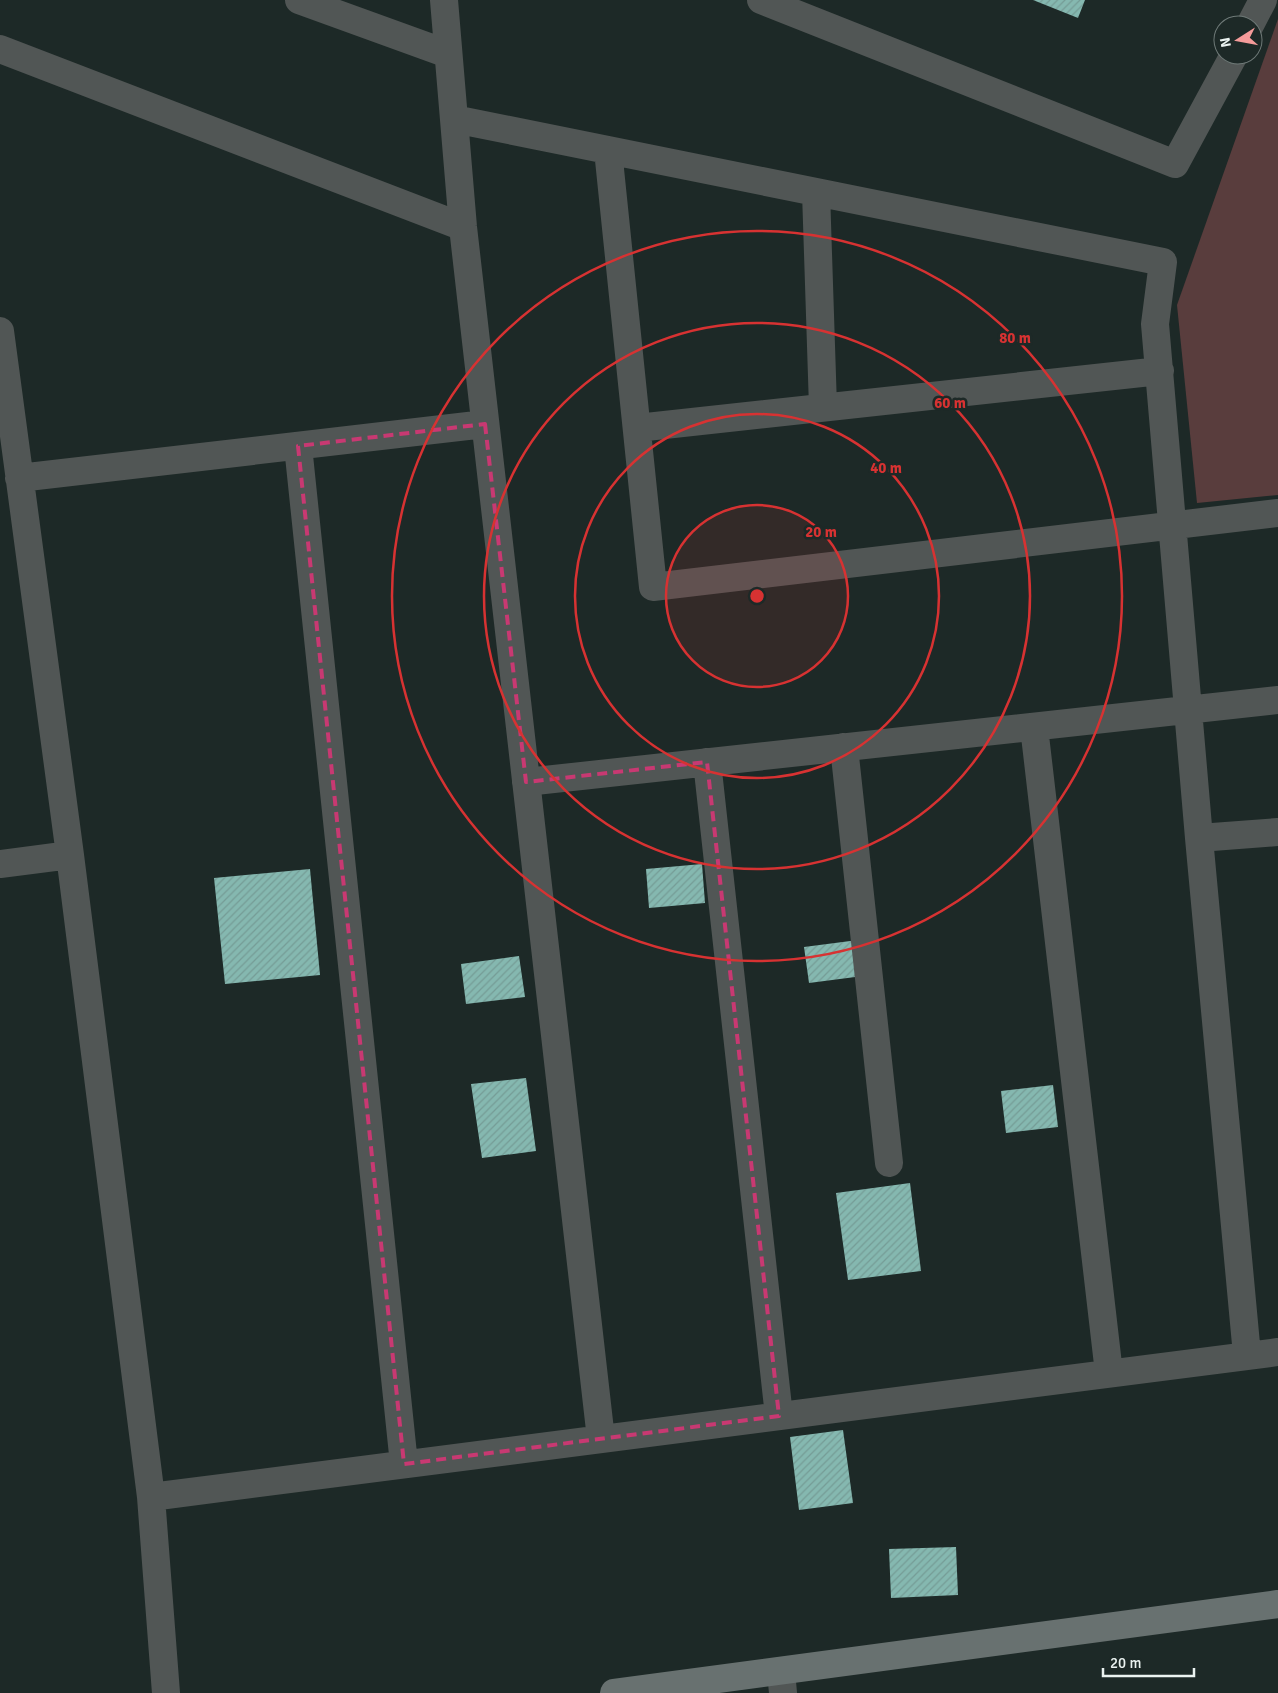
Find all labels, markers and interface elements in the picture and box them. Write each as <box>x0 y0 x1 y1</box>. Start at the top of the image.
north arrow <box>1213 15 1263 65</box>
text: N <box>1216 36 1235 49</box>
text: 80 m <box>999 329 1031 347</box>
text: 60 m <box>934 394 966 412</box>
text: 40 m <box>870 459 902 477</box>
text: 20 m <box>805 523 837 541</box>
centre of rings <box>748 587 766 605</box>
scale bar <box>1103 1646 1194 1678</box>
text: 20 m <box>1110 1654 1141 1672</box>

